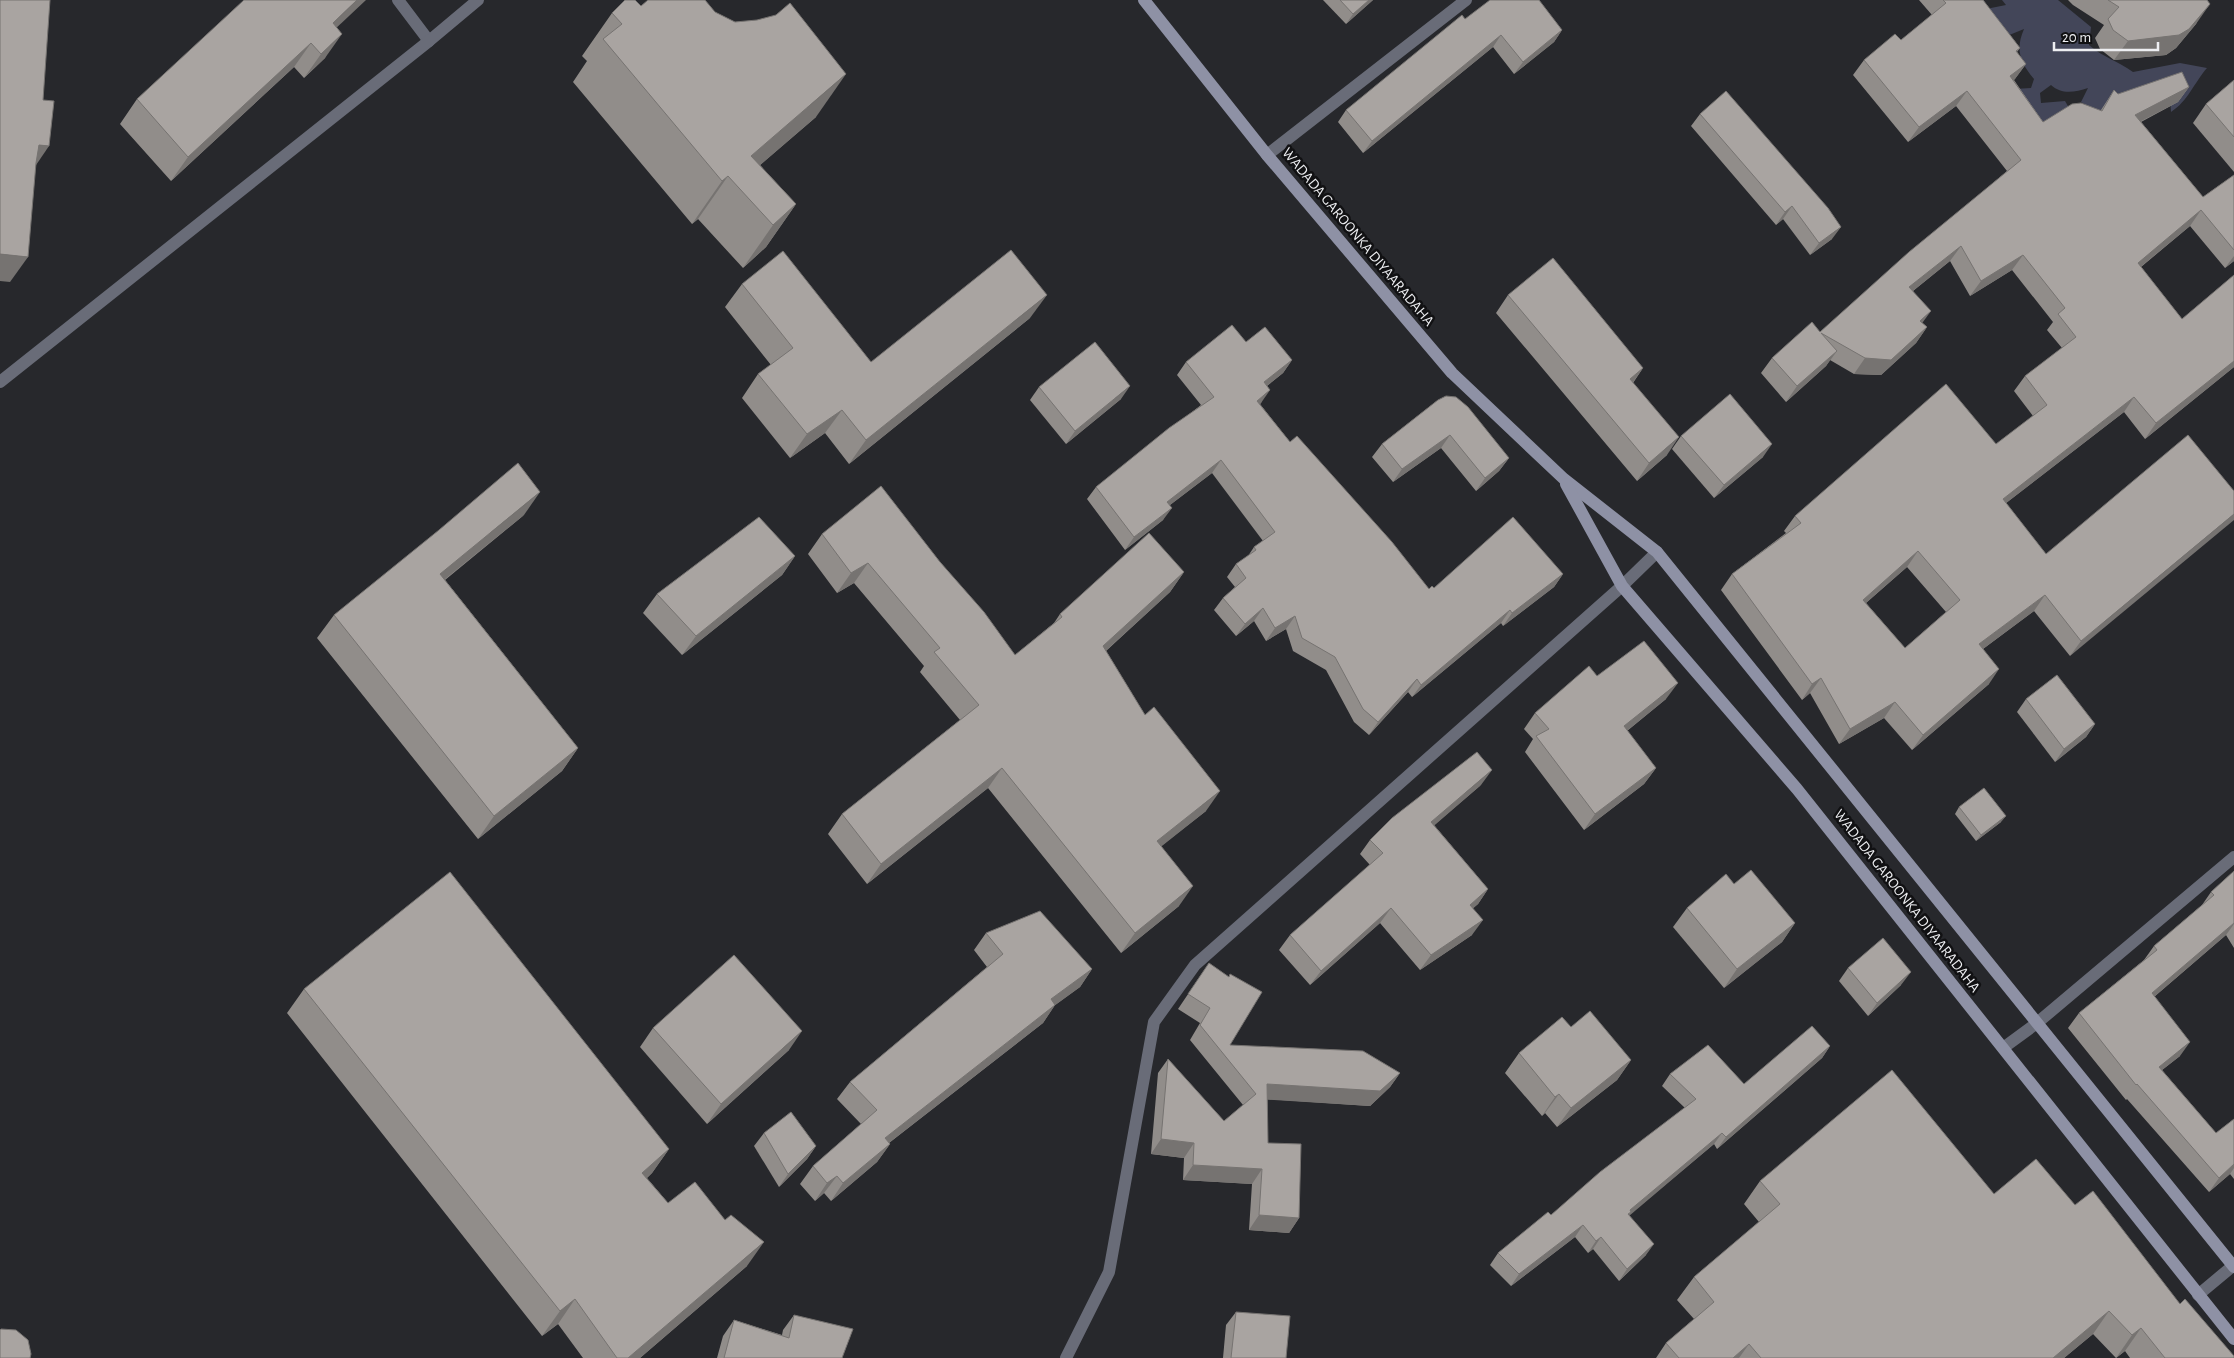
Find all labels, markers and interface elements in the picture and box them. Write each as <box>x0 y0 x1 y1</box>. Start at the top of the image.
scale bar <box>2054 20 2158 52</box>
text: 20 m <box>2062 30 2091 45</box>
street label: WADADA GAROONKA DIYAARADAHA <box>1279 145 1437 329</box>
street label: WADADA GAROONKA DIYAARADAHA <box>1831 807 1983 995</box>

